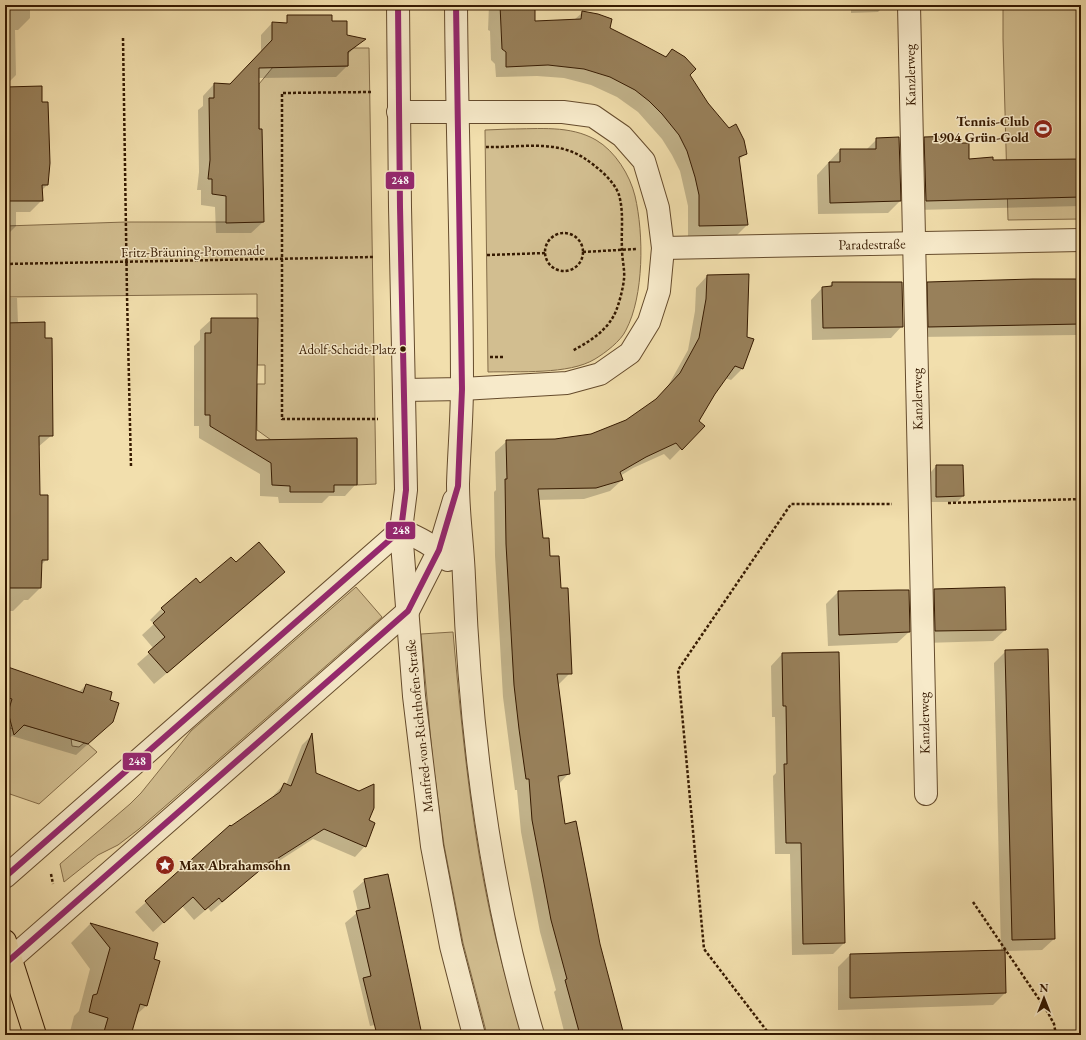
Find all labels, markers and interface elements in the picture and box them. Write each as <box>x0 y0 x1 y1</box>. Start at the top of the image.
street label: Kanzlerweg <box>900 43 920 106</box>
place label: Tennis-Club 1904 Grün-Gold <box>932 112 1029 146</box>
sports icon: Tennis-Club 1904 Grün-Gold <box>1032 118 1054 140</box>
line badge: 248 <box>385 171 415 190</box>
text: 248 <box>391 173 409 187</box>
street label: Paradestraße <box>838 234 906 254</box>
street label: Fritz-Bräuning-Promenade <box>121 241 266 261</box>
place label: Adolf-Scheidt-Platz <box>297 341 396 358</box>
marker: Adolf-Scheidt-Platz <box>398 344 408 354</box>
street label: Kanzlerweg <box>907 367 927 430</box>
line badge: 248 <box>385 521 416 540</box>
text: 248 <box>392 523 410 537</box>
street label: Manfred-von-Richthofen-Straße <box>401 638 437 813</box>
street label: Kanzlerweg <box>914 691 934 754</box>
line badge: 248 <box>122 752 152 771</box>
text: 248 <box>128 754 146 768</box>
place icon: Max Abrahamsohn <box>154 854 176 876</box>
place label: Max Abrahamsohn <box>179 856 291 874</box>
north arrow <box>1024 978 1064 1018</box>
text: N <box>1040 981 1049 995</box>

